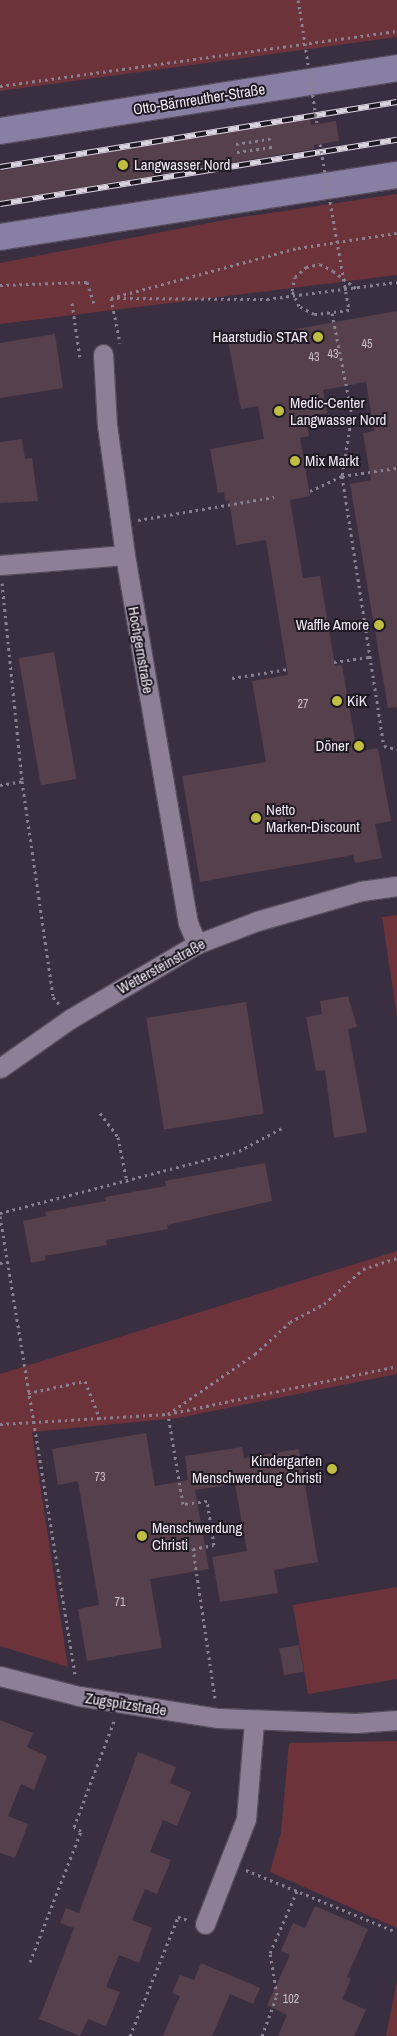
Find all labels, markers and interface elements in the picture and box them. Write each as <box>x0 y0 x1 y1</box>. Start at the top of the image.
street label: Otto-Bärnreuther-Straße <box>132 80 266 118</box>
place label: Langwasser Nord <box>134 156 230 174</box>
marker: Langwasser Nord <box>116 158 130 172</box>
place label: Haarstudio STAR <box>213 328 308 346</box>
marker: Haarstudio STAR <box>312 331 324 343</box>
house number: 45 <box>362 338 372 352</box>
house number: 43 <box>328 348 338 362</box>
house number: 43 <box>309 351 319 365</box>
place label: Medic-Center Langwasser Nord <box>290 393 386 428</box>
marker: Medic-Center Langwasser Nord <box>272 404 286 418</box>
place label: Mix Markt <box>305 452 359 470</box>
marker: Mix Markt <box>289 455 301 467</box>
street label: Hochgernstraße <box>124 605 158 695</box>
place label: Waffle Amore <box>295 616 369 634</box>
marker: Waffle Amore <box>373 619 385 631</box>
place label: KiK <box>347 692 367 710</box>
marker: KiK <box>331 695 343 707</box>
house number: 27 <box>298 698 308 712</box>
place label: Döner <box>316 737 349 755</box>
marker: Döner <box>353 740 365 752</box>
place label: Netto Marken-Discount <box>266 800 360 835</box>
marker: Netto Marken-Discount <box>250 812 262 824</box>
street label: Wettersteinstraße <box>114 934 208 998</box>
place label: Kindergarten Menschwerdung Christi <box>192 1451 322 1486</box>
marker: Kindergarten Menschwerdung Christi <box>326 1463 338 1475</box>
house number: 73 <box>95 1471 105 1485</box>
place label: Menschwerdung Christi <box>152 1518 242 1553</box>
marker: Menschwerdung Christi <box>136 1530 148 1542</box>
house number: 71 <box>115 1596 125 1610</box>
street label: Zugspitzstraße <box>84 1689 168 1719</box>
house number: 102 <box>283 1993 299 2007</box>

